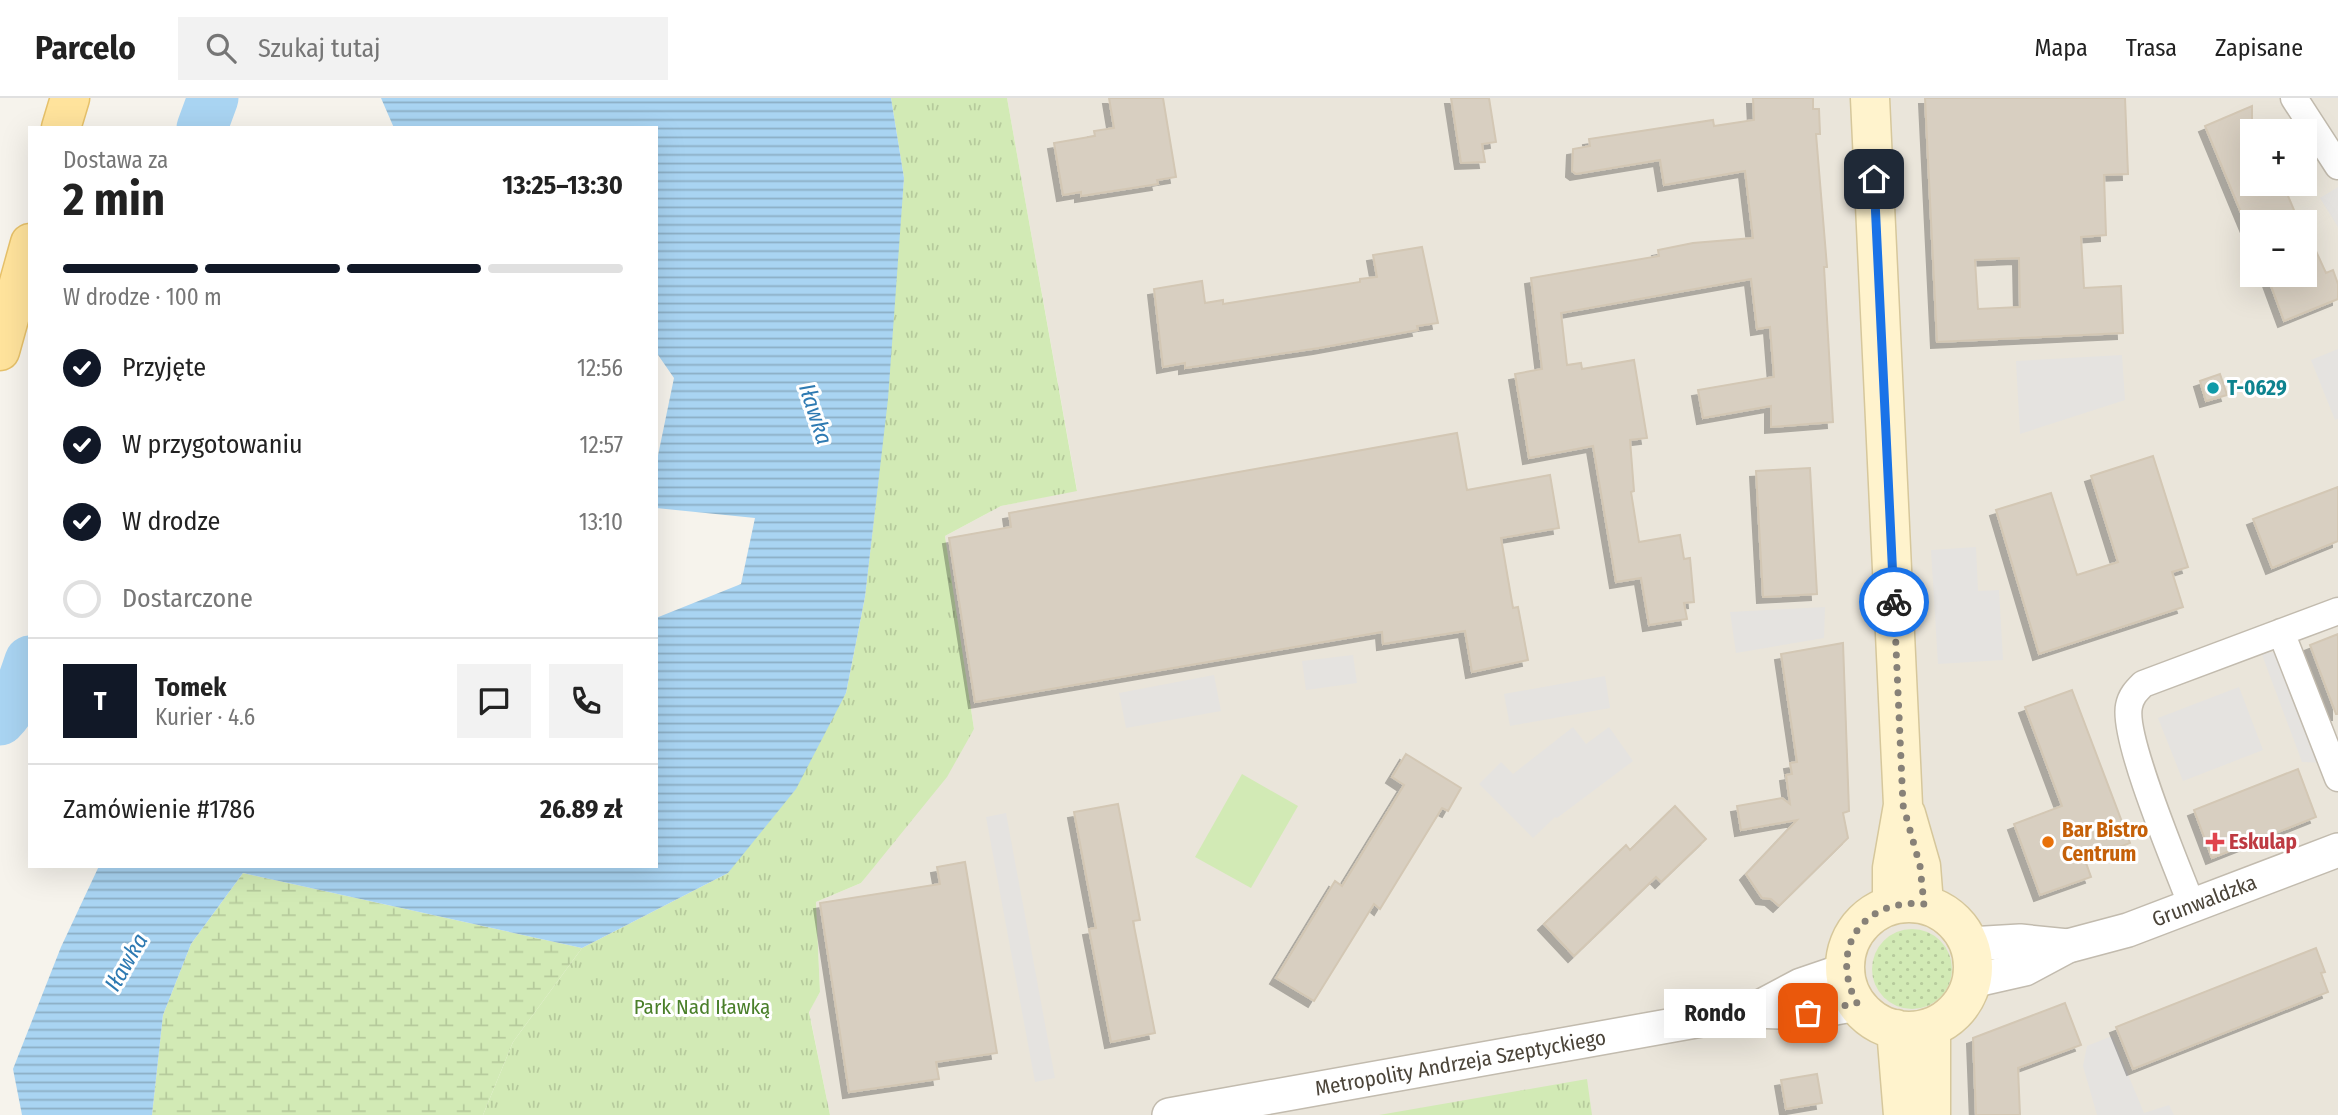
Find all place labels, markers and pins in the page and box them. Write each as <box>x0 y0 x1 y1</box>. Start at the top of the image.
pin <box>1844 149 1904 209</box>
place label: T-0629 <box>2227 375 2287 401</box>
marker: T-0629 <box>2205 380 2221 396</box>
place label: Bar Bistro Centrum <box>2062 817 2148 867</box>
place label: Eskulap <box>2229 829 2297 855</box>
marker: Bar Bistro Centrum <box>2040 834 2056 850</box>
marker: Eskulap <box>2207 834 2223 850</box>
pin <box>1778 983 1838 1043</box>
callout: Rondo <box>1664 988 1766 1038</box>

